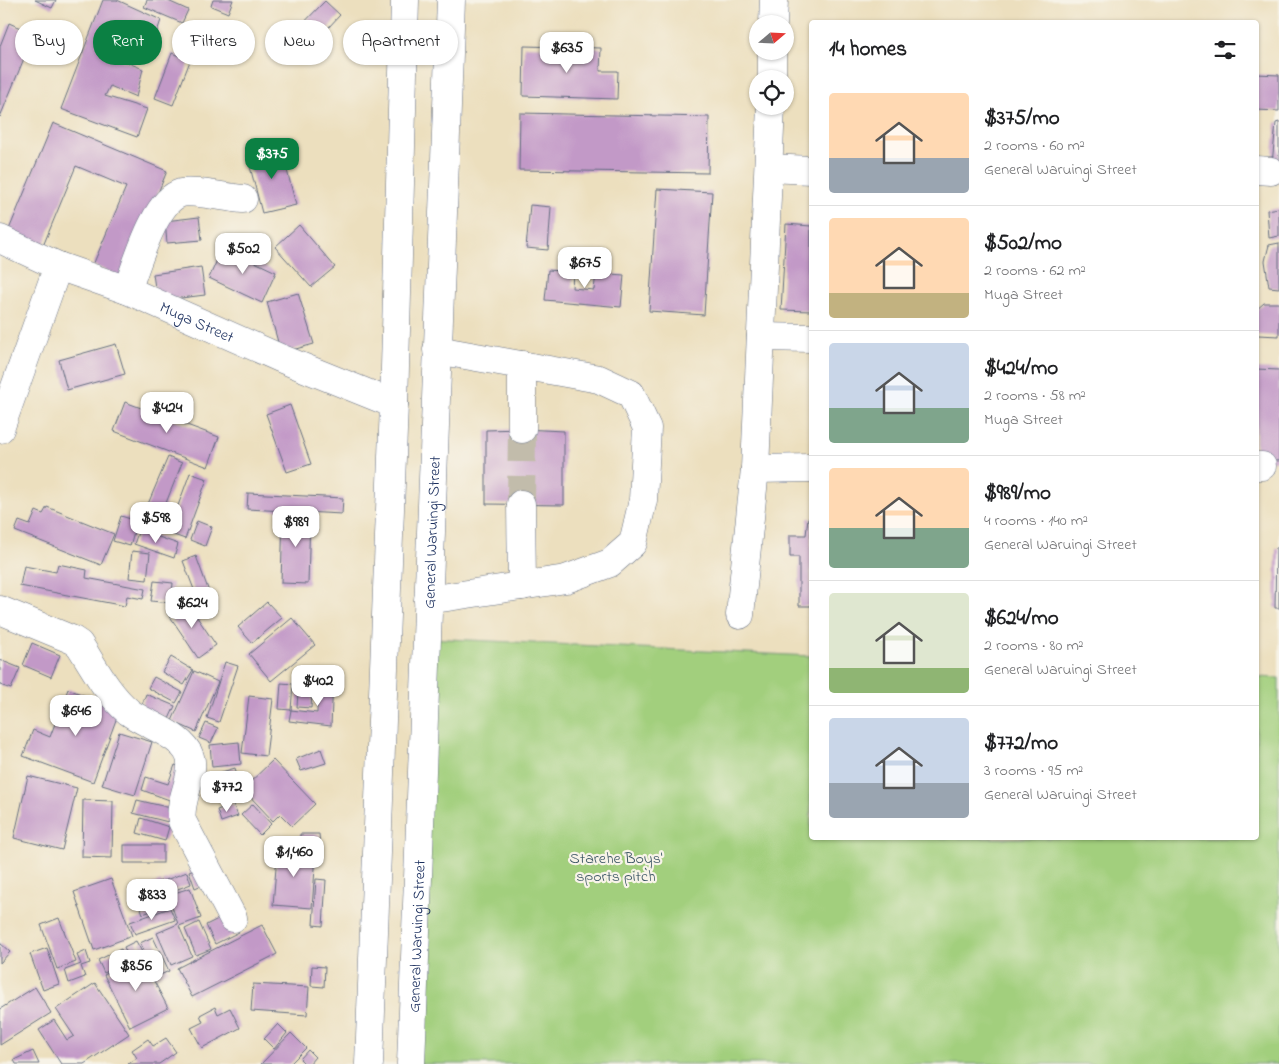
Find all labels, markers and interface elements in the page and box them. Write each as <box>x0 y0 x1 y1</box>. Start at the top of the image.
north arrow <box>749 15 794 60</box>
map controls <box>749 15 794 115</box>
chip: Buy <box>15 20 83 65</box>
chip: Rent <box>93 20 162 65</box>
chip: Filters <box>172 20 255 65</box>
chip: New <box>265 20 333 65</box>
chip: Apartment <box>343 20 458 65</box>
pin: $635 <box>537 32 597 74</box>
text: 14 homes <box>829 35 907 65</box>
text: $635 <box>551 36 583 60</box>
icon: filters <box>1211 36 1239 64</box>
button: locate <box>749 70 794 115</box>
text: $375/mo <box>984 104 1060 134</box>
icon: home <box>869 113 929 173</box>
text: 2 rooms · 60 m² <box>984 134 1085 158</box>
pin: $375 <box>242 138 302 180</box>
text: $375 <box>256 142 288 166</box>
text: General Waruingi Street <box>984 158 1137 182</box>
text: $502/mo <box>984 229 1062 259</box>
pin: $502 <box>213 232 273 275</box>
text: $502 <box>226 237 260 261</box>
icon: home <box>869 238 929 298</box>
pin: $675 <box>555 246 615 289</box>
text: $675 <box>569 251 601 275</box>
text: 2 rooms · 62 m² <box>984 259 1086 283</box>
text: Muga Street <box>984 283 1063 307</box>
street label: Muga Street <box>156 296 238 350</box>
text: $424/mo <box>984 354 1058 384</box>
icon: home <box>869 363 929 423</box>
text: 2 rooms · 58 m² <box>984 384 1086 408</box>
pin: $424 <box>137 392 197 434</box>
text: $424 <box>152 396 182 420</box>
text: Muga Street <box>984 408 1063 432</box>
street label: General Waruingi Street <box>418 455 448 609</box>
text: $989/mo <box>984 479 1051 509</box>
icon: home <box>869 488 929 548</box>
pin: $598 <box>126 502 186 544</box>
text: $598 <box>141 506 171 530</box>
pin: $989 <box>266 506 326 548</box>
text: 4 rooms · 140 m² <box>984 509 1088 533</box>
text: $989 <box>283 510 309 534</box>
text: General Waruingi Street <box>984 533 1137 557</box>
pin: $624 <box>162 586 222 629</box>
text: $624 <box>176 591 208 615</box>
text: $624/mo <box>984 604 1059 634</box>
icon: home <box>869 613 929 673</box>
text: 2 rooms · 80 m² <box>984 634 1084 658</box>
text: General Waruingi Street <box>984 658 1137 682</box>
pin: $402 <box>288 664 348 707</box>
text: $402 <box>302 669 334 693</box>
pin: $646 <box>46 694 106 737</box>
text: $646 <box>61 699 91 723</box>
text: $772/mo <box>984 729 1058 759</box>
icon: home <box>869 738 929 798</box>
text: 3 rooms · 95 m² <box>984 759 1083 783</box>
pin: $772 <box>197 770 257 813</box>
text: $772 <box>212 775 242 799</box>
text: General Waruingi Street <box>984 783 1137 807</box>
pin: $1,460 <box>253 836 335 878</box>
text: $1,460 <box>275 840 313 864</box>
park label: Starehe Boys' sports pitch <box>570 847 663 889</box>
street label: General Waruingi Street <box>403 859 433 1013</box>
pin: $833 <box>122 878 182 921</box>
text: $833 <box>138 883 166 907</box>
pin: $856 <box>106 950 166 992</box>
text: $856 <box>120 954 152 978</box>

